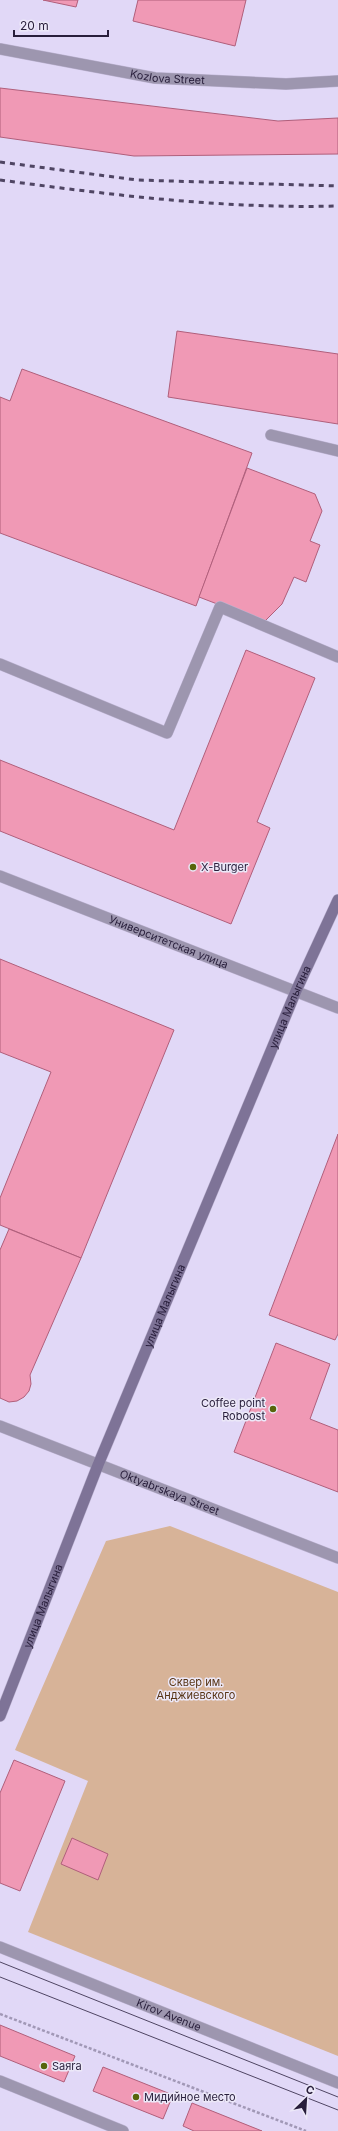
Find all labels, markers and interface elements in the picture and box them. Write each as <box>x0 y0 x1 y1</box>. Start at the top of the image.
scale bar <box>14 12 108 38</box>
text: 20 m <box>20 18 49 33</box>
street label: Kozlova Street <box>129 66 205 87</box>
place label: X-Burger <box>201 860 248 874</box>
marker: X-Burger <box>188 862 198 872</box>
street label: Университетская улица <box>107 912 230 971</box>
street label: улица Малыгина <box>266 963 314 1051</box>
street label: улица Малыгина <box>141 1262 188 1350</box>
place label: Coffee point Roboost <box>201 1396 265 1423</box>
marker: Coffee point Roboost <box>268 1404 278 1414</box>
street label: Oktyabrskaya Street <box>118 1466 222 1518</box>
street label: улица Малыгина <box>20 1562 66 1650</box>
park label: Сквер им. Анджиевского <box>157 1675 236 1702</box>
street label: Kirov Avenue <box>134 1996 203 2034</box>
place label: Saяrа <box>52 2059 82 2073</box>
marker: Saяrа <box>39 2061 49 2071</box>
north arrow <box>286 2079 326 2119</box>
text: С <box>304 2082 317 2098</box>
place label: Мидийное место <box>144 2090 236 2104</box>
marker: Мидийное место <box>131 2092 141 2102</box>

